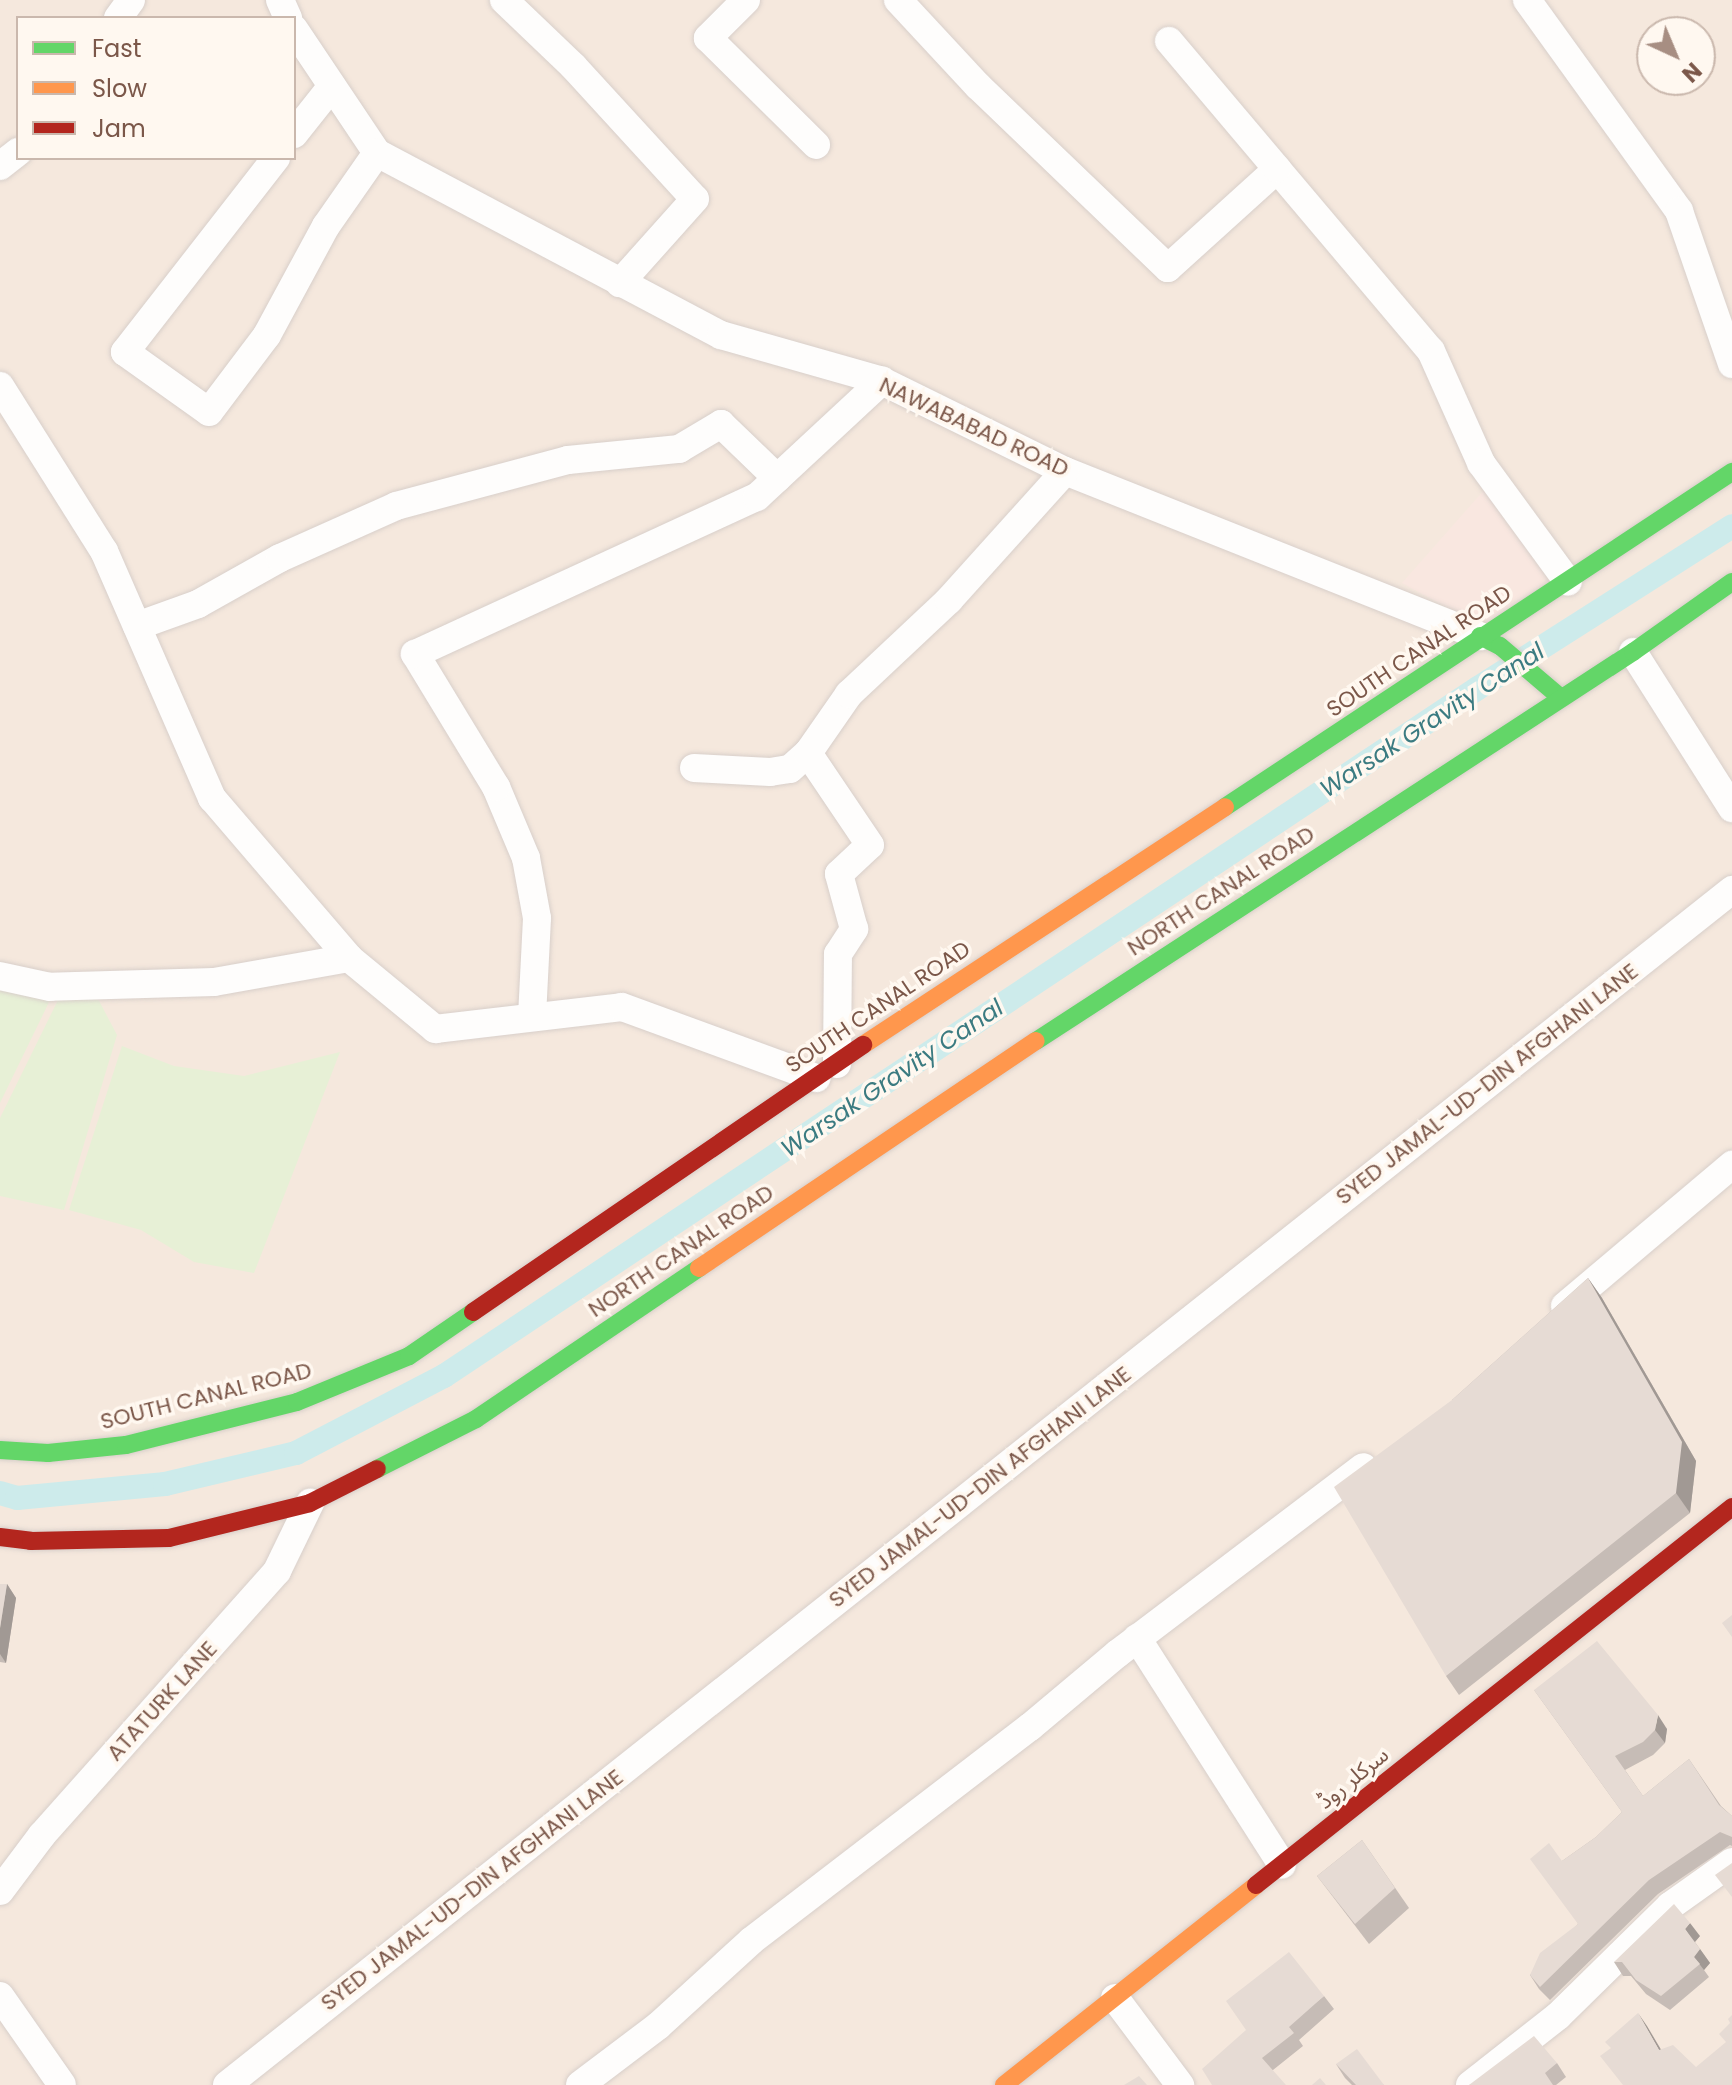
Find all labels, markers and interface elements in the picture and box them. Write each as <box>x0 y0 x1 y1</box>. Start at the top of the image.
legend <box>16 16 296 160</box>
north arrow <box>1636 16 1716 96</box>
text: Fast <box>92 32 142 65</box>
text: N <box>1675 55 1708 89</box>
text: Slow <box>92 72 147 105</box>
text: Jam <box>92 112 146 145</box>
street label: NAWABABAD ROAD <box>875 372 1073 482</box>
street label: SOUTH CANAL ROAD <box>1322 579 1516 723</box>
water label: Warsak Gravity Canal <box>1314 637 1550 803</box>
street label: NORTH CANAL ROAD <box>1123 821 1319 961</box>
street label: SOUTH CANAL ROAD <box>781 935 975 1079</box>
street label: SYED JAMAL-UD-DIN AFGHANI LANE <box>1331 958 1643 1210</box>
water label: Warsak Gravity Canal <box>775 993 1009 1163</box>
street label: NORTH CANAL ROAD <box>583 1179 779 1323</box>
street label: SOUTH CANAL ROAD <box>98 1357 314 1435</box>
street label: SYED JAMAL-UD-DIN AFGHANI LANE <box>824 1361 1136 1613</box>
street label: ATATURK LANE <box>101 1636 223 1766</box>
street label: سرکلر روڈ <box>1312 1741 1394 1815</box>
street label: SYED JAMAL-UD-DIN AFGHANI LANE <box>316 1764 628 2016</box>

